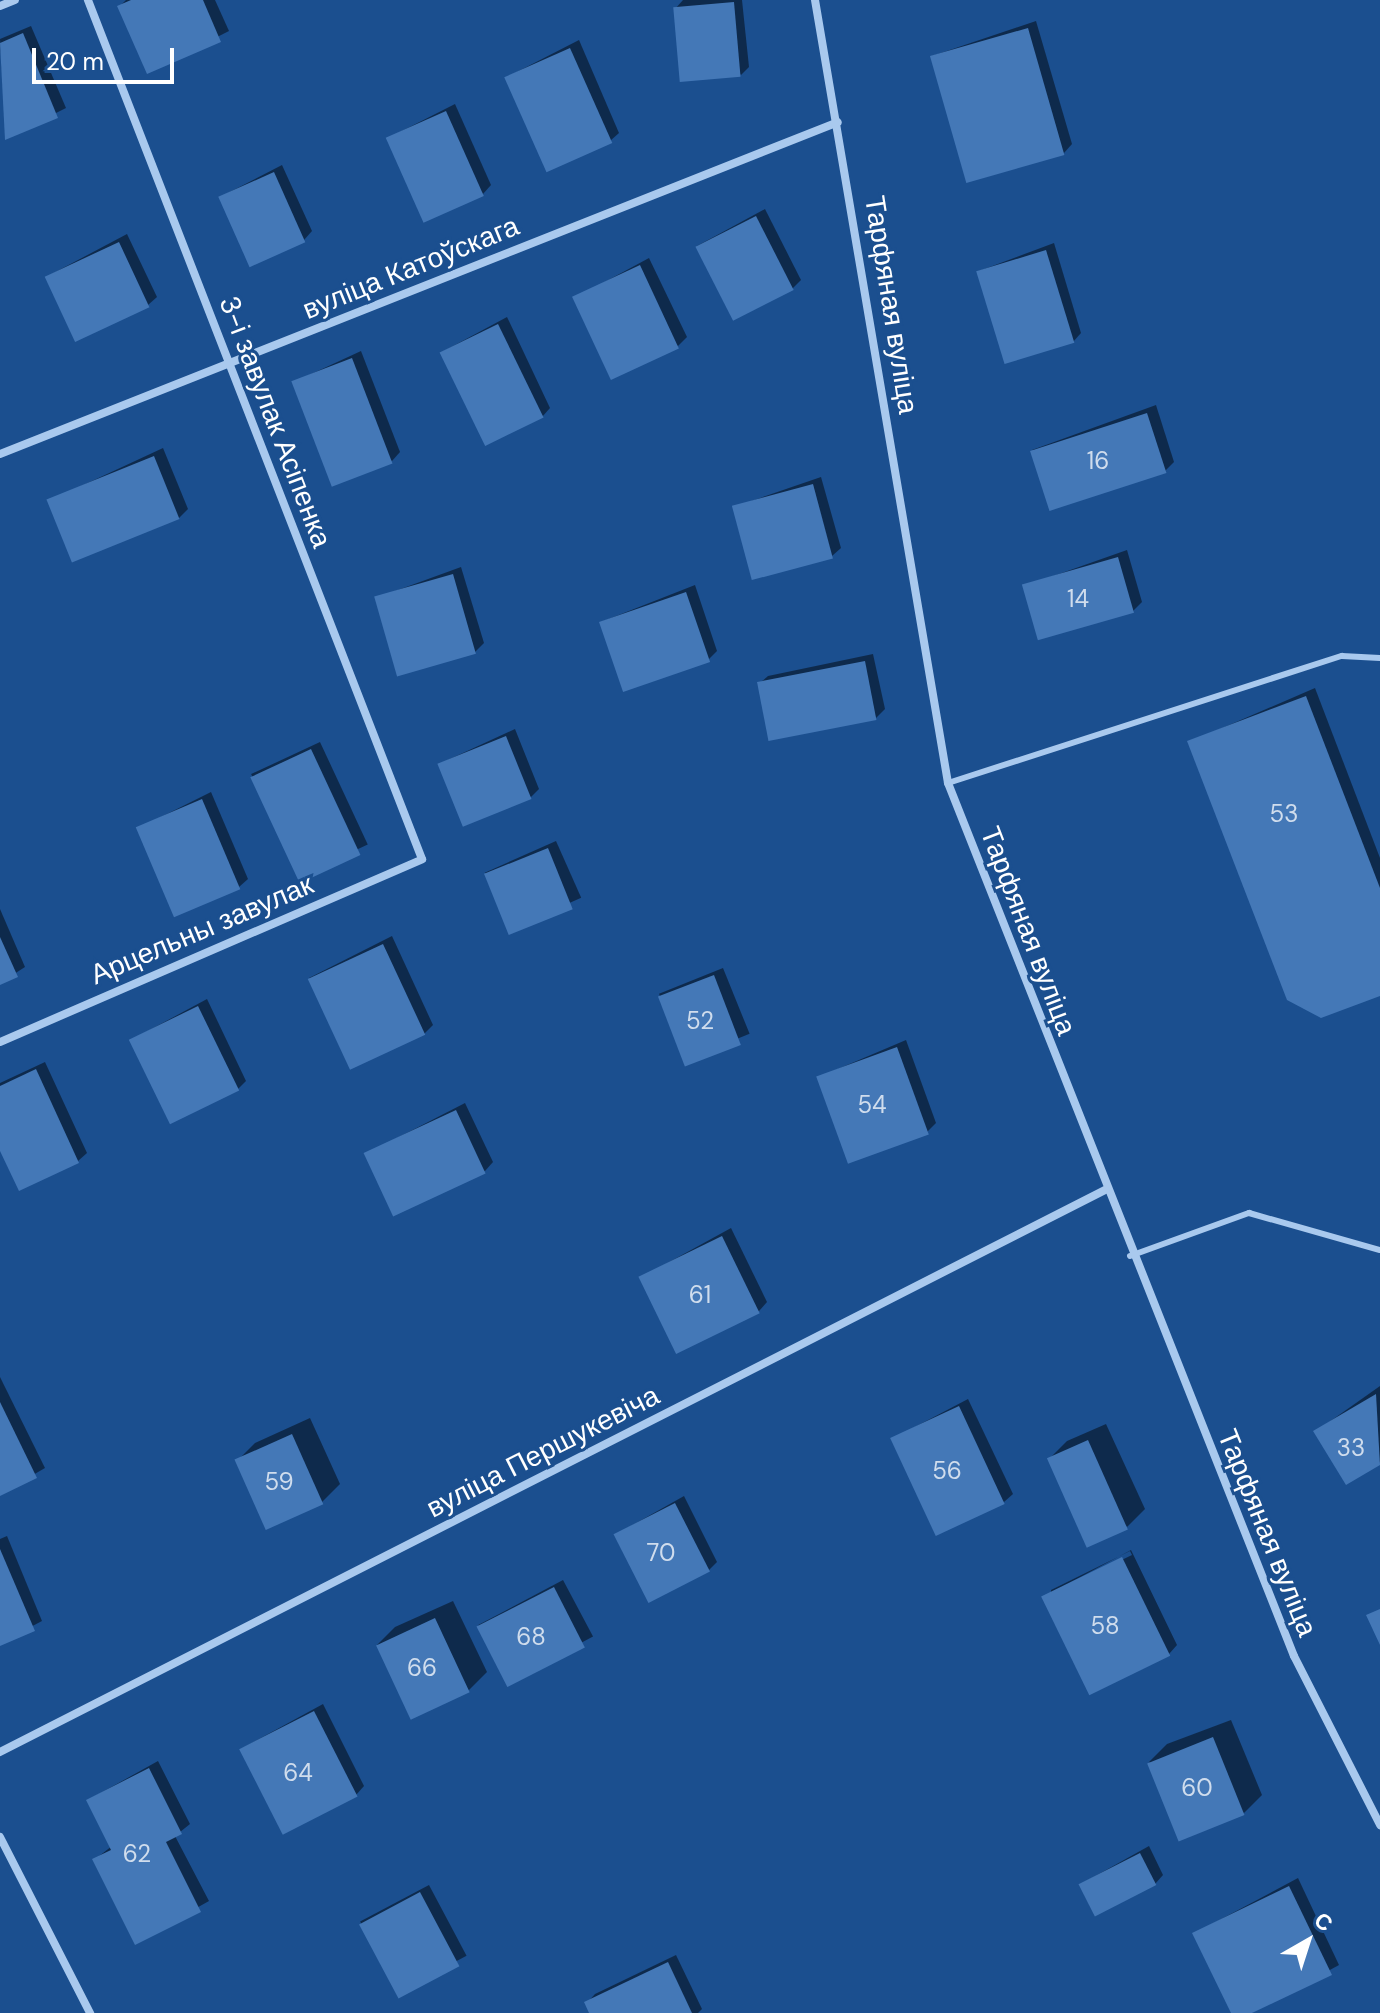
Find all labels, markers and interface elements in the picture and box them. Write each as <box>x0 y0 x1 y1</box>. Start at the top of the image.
scale bar <box>36 32 178 82</box>
text: 20 m <box>46 46 104 77</box>
street label: Тарфяная вуліца <box>857 194 925 416</box>
street label: вуліца Катоўскага <box>298 209 524 327</box>
street label: 3-і завулак Асіпенка <box>212 292 338 552</box>
house number: 16 <box>1087 447 1109 475</box>
house number: 14 <box>1067 585 1089 613</box>
house number: 53 <box>1270 800 1298 828</box>
street label: Тарфяная вуліца <box>973 822 1083 1040</box>
street label: Арцельны завулак <box>86 868 318 992</box>
house number: 52 <box>686 1007 714 1035</box>
house number: 54 <box>857 1091 887 1119</box>
house number: 61 <box>689 1281 711 1309</box>
street label: вуліца Першукевіча <box>421 1379 665 1525</box>
street label: Тарфяная вуліца <box>1210 1425 1324 1641</box>
house number: 33 <box>1337 1434 1365 1462</box>
house number: 56 <box>932 1457 962 1485</box>
house number: 59 <box>264 1468 294 1496</box>
house number: 70 <box>647 1539 675 1567</box>
house number: 58 <box>1090 1612 1120 1640</box>
house number: 68 <box>516 1623 546 1651</box>
house number: 66 <box>407 1654 437 1682</box>
house number: 64 <box>283 1759 313 1787</box>
house number: 60 <box>1181 1774 1213 1802</box>
house number: 62 <box>123 1840 151 1868</box>
north arrow <box>1268 1901 1348 1981</box>
text: С <box>1308 1906 1339 1938</box>

